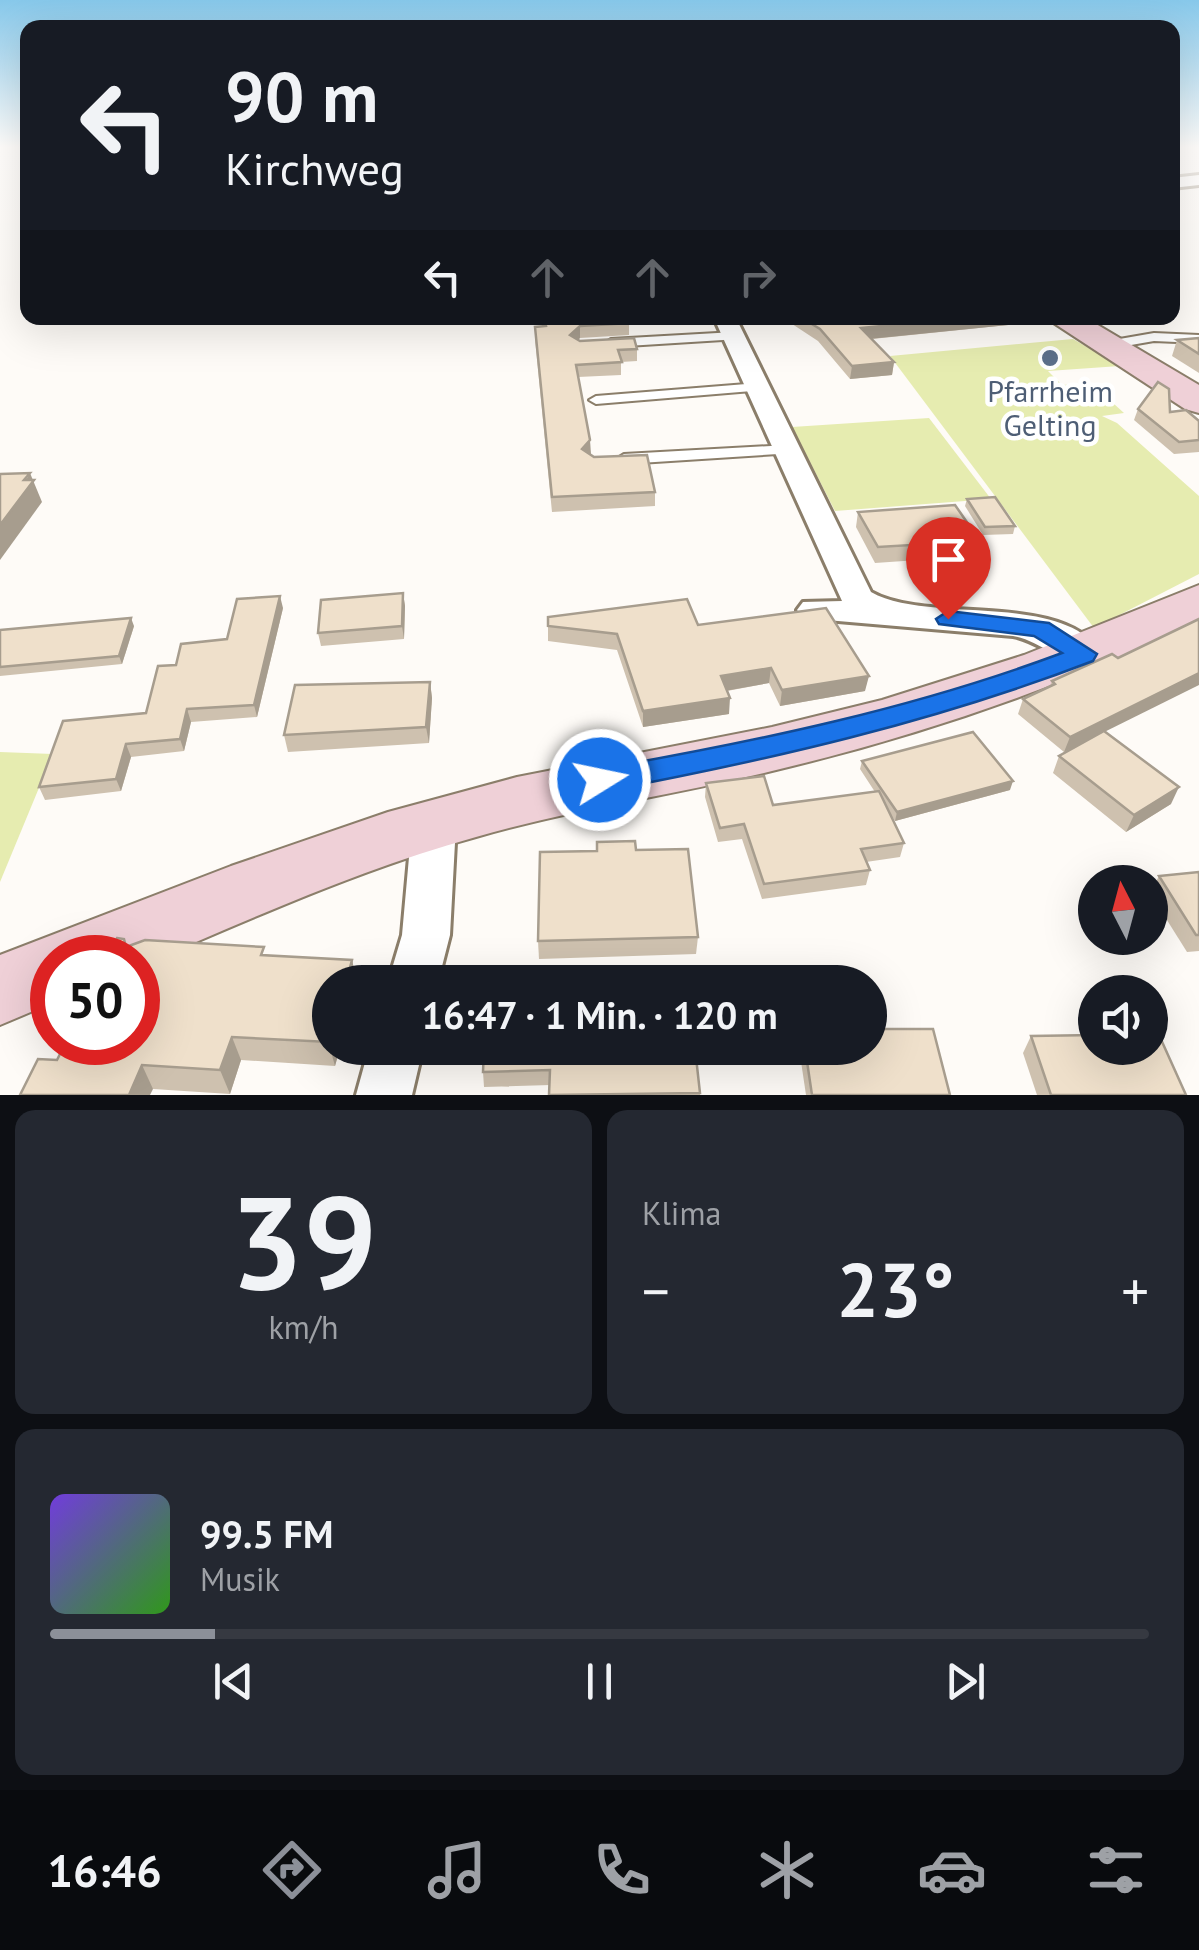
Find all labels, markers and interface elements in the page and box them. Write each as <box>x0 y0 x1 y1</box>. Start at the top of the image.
text: 90 m <box>225 51 378 141</box>
icon: left <box>60 60 190 190</box>
text: Kirchweg <box>225 139 404 197</box>
icon: left <box>415 250 470 305</box>
icon: ahead <box>520 250 575 305</box>
icon: ahead <box>625 250 680 305</box>
icon: right <box>730 250 785 305</box>
marker: Pfarrheim Gelting <box>1039 347 1061 369</box>
place label: Pfarrheim Gelting <box>987 371 1113 444</box>
pin <box>906 517 991 620</box>
icon: arrive <box>921 532 976 587</box>
position arrow <box>548 728 652 832</box>
north arrow <box>1078 865 1168 955</box>
map controls <box>1078 865 1168 1065</box>
speed limit sign: 50 <box>30 935 160 1065</box>
button: sound <box>1078 975 1168 1065</box>
text: 16:47 · 1 Min. · 120 m <box>421 990 778 1039</box>
text: 39 <box>230 1157 377 1325</box>
text: Klima <box>642 1192 721 1234</box>
text: 23° <box>837 1241 954 1338</box>
text: − <box>642 1255 670 1326</box>
text: + <box>1121 1255 1149 1326</box>
text: km/h <box>268 1306 339 1348</box>
text: 99.5 FM <box>200 1509 333 1558</box>
text: Musik <box>200 1558 280 1600</box>
icon: previous <box>206 1654 261 1709</box>
icon: pause <box>572 1654 627 1709</box>
icon: next <box>938 1654 993 1709</box>
icon: directions <box>257 1835 327 1905</box>
icon: music <box>422 1835 492 1905</box>
icon: phone <box>587 1835 657 1905</box>
icon: climate <box>752 1835 822 1905</box>
icon: car <box>917 1835 987 1905</box>
icon: filters <box>1081 1835 1151 1905</box>
text: 16:46 <box>47 1841 162 1899</box>

